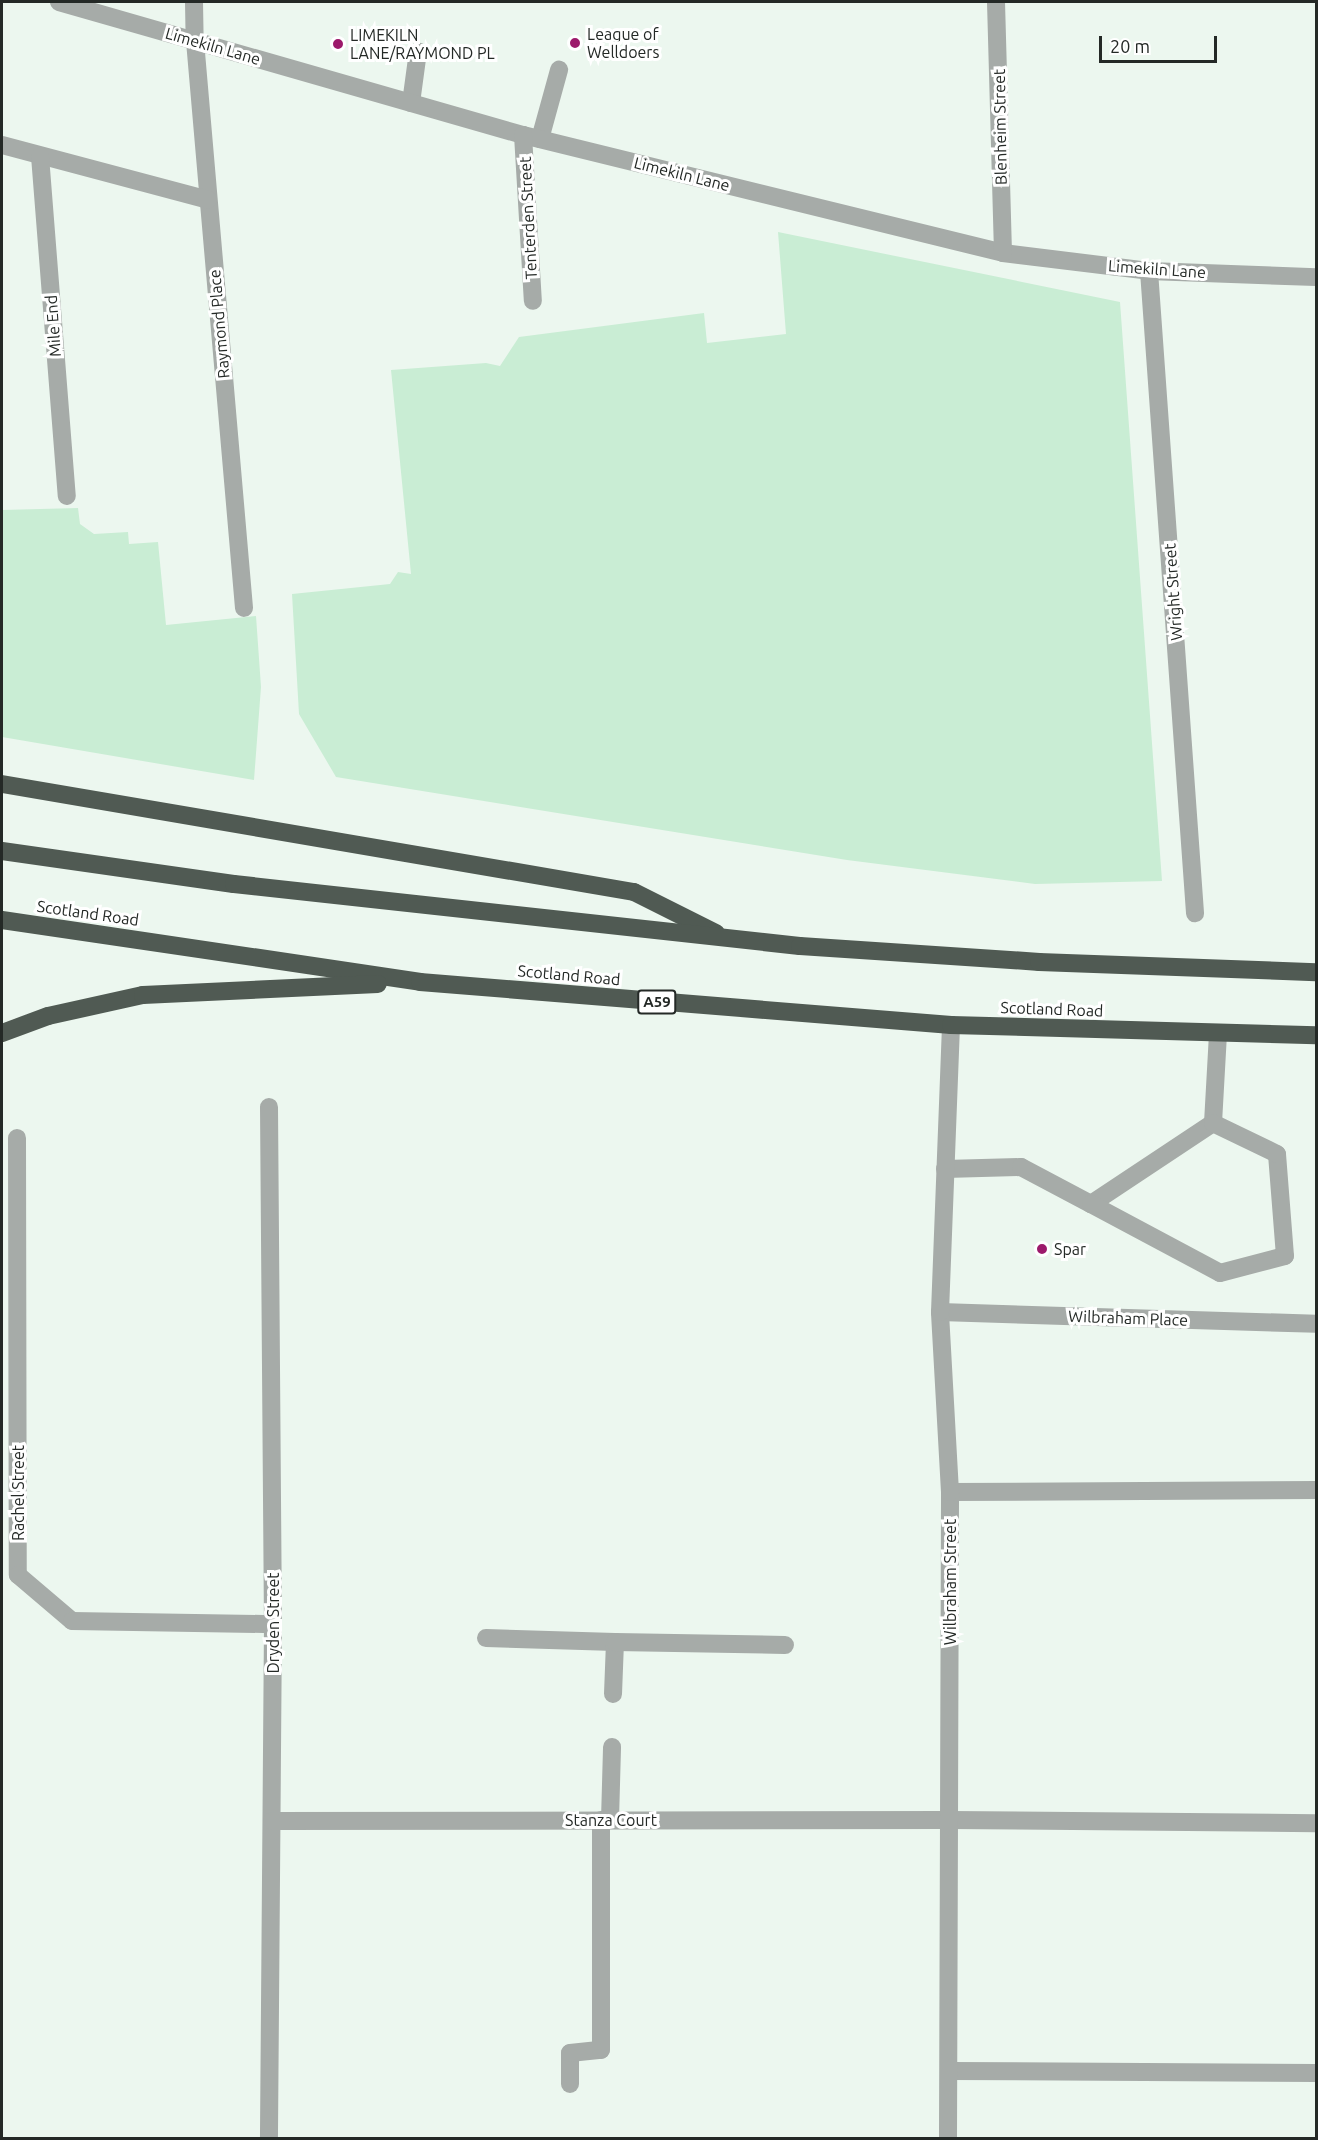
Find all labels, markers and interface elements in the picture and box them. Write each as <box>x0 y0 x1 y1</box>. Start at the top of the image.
street label: Limekiln Lane <box>163 23 263 69</box>
place label: League of Welldoers <box>587 24 659 62</box>
scale bar <box>1102 24 1220 62</box>
place label: LIMEKILN LANE/RAYMOND PL <box>350 25 495 63</box>
marker: League of Welldoers <box>568 36 582 50</box>
text: 20 m <box>1110 36 1150 56</box>
marker: LIMEKILN LANE/RAYMOND PL <box>331 37 345 51</box>
street label: Blenheim Street <box>989 69 1011 185</box>
street label: Limekiln Lane <box>632 153 732 195</box>
street label: Tenterden Street <box>515 156 541 280</box>
street label: Limekiln Lane <box>1107 256 1207 282</box>
street label: Raymond Place <box>205 269 233 379</box>
street label: Mile End <box>41 294 65 358</box>
street label: Wright Street <box>1160 543 1186 641</box>
street label: Scotland Road <box>36 896 140 930</box>
street label: Scotland Road <box>517 961 621 989</box>
road number: A59 <box>636 990 678 1014</box>
street label: Scotland Road <box>1000 998 1104 1020</box>
place label: Spar <box>1054 1239 1086 1259</box>
marker: Spar <box>1035 1242 1049 1256</box>
street label: Wilbraham Place <box>1068 1306 1188 1330</box>
street label: Rachel Street <box>8 1445 28 1541</box>
street label: Wilbraham Street <box>940 1519 960 1645</box>
street label: Dryden Street <box>263 1572 283 1674</box>
street label: Stanza Court <box>565 1810 657 1830</box>

